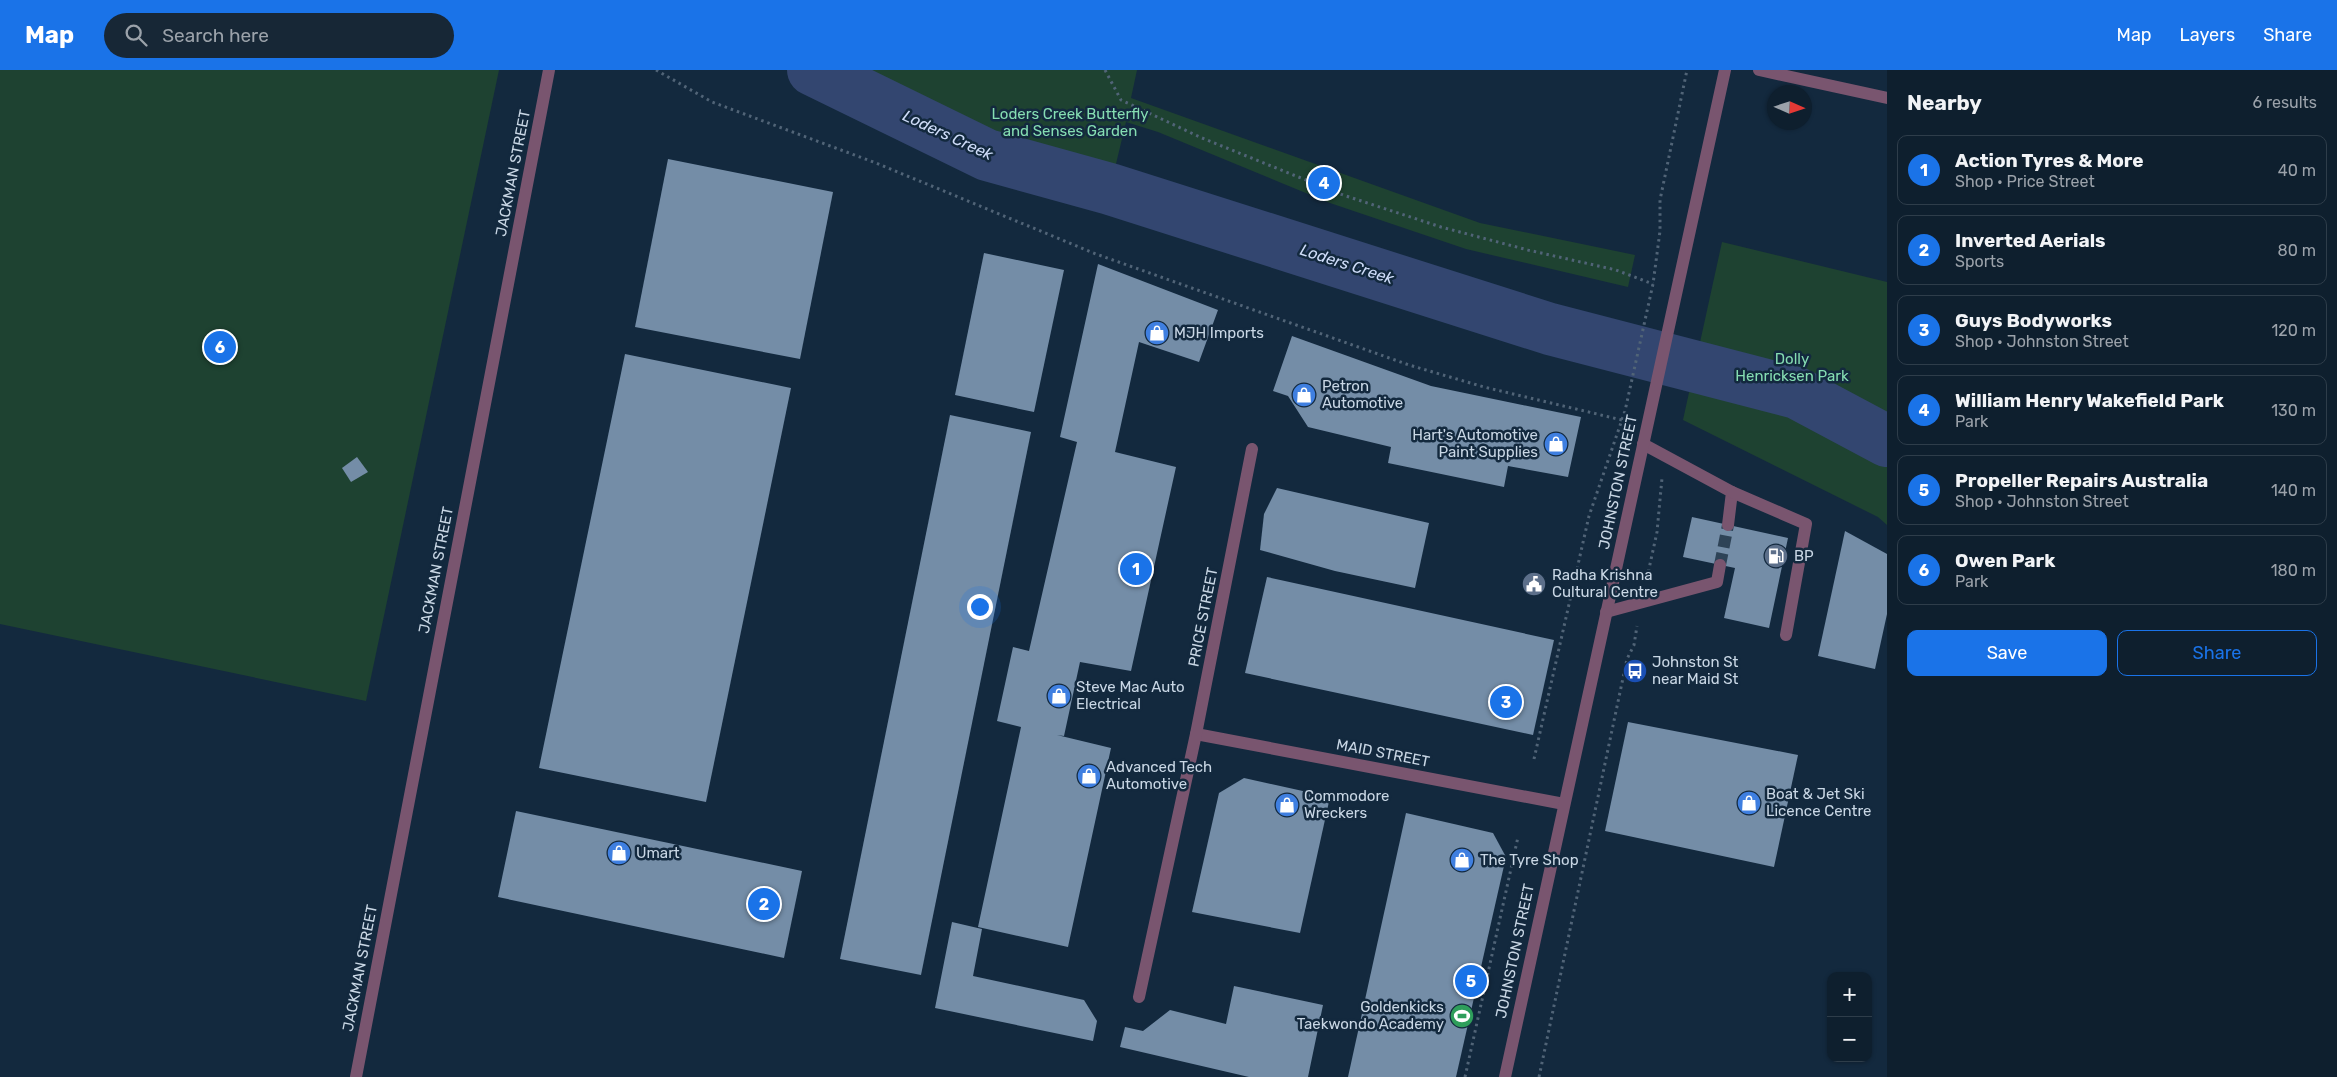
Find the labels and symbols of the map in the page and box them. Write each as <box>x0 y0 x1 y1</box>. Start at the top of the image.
north arrow <box>1767 85 1812 130</box>
park label: Loders Creek Butterfly and Senses Garden <box>991 105 1149 140</box>
water label: Loders Creek <box>900 106 997 164</box>
street label: JACKMAN STREET <box>492 108 534 238</box>
pin: 4 <box>1308 164 1340 202</box>
water label: Loders Creek <box>1298 240 1397 288</box>
shop icon: MJH Imports <box>1144 320 1170 346</box>
place label: MJH Imports <box>1174 324 1264 342</box>
pin: 6 <box>204 328 236 366</box>
park label: Dolly Henricksen Park <box>1735 350 1849 385</box>
place label: Petron Automotive <box>1322 377 1403 412</box>
shop icon: Petron Automotive <box>1291 382 1317 408</box>
street label: JOHNSTON STREET <box>1595 413 1641 551</box>
place label: Hart's Automotive Paint Supplies <box>1412 426 1538 461</box>
shop icon: Hart's Automotive Paint Supplies <box>1543 431 1569 457</box>
street label: JACKMAN STREET <box>415 505 457 635</box>
fuel station icon: BP <box>1763 543 1789 569</box>
place label: BP <box>1794 547 1814 565</box>
pin: 1 <box>1120 550 1152 588</box>
street label: PRICE STREET <box>1185 565 1222 668</box>
place label: Radha Krishna Cultural Centre <box>1552 566 1658 601</box>
public building icon: Radha Krishna Cultural Centre <box>1521 571 1547 597</box>
your location <box>967 594 993 620</box>
place label: Johnston St near Maid St <box>1652 653 1739 688</box>
bus stop icon: Johnston St near Maid St <box>1622 658 1648 684</box>
place label: Steve Mac Auto Electrical <box>1076 678 1185 713</box>
shop icon: Steve Mac Auto Electrical <box>1046 683 1072 709</box>
pin: 3 <box>1490 683 1522 721</box>
street label: MAID STREET <box>1335 735 1431 771</box>
place label: Advanced Tech Automotive <box>1106 758 1212 793</box>
shop icon: Advanced Tech Automotive <box>1076 763 1102 789</box>
place label: Boat & Jet Ski Licence Centre <box>1766 785 1871 820</box>
place label: Commodore Wreckers <box>1304 787 1389 822</box>
shop icon: Boat & Jet Ski Licence Centre <box>1736 790 1762 816</box>
shop icon: Commodore Wreckers <box>1274 792 1300 818</box>
shop icon: Umart <box>606 840 632 866</box>
place label: Umart <box>636 844 680 862</box>
shop icon: The Tyre Shop <box>1449 847 1475 873</box>
place label: The Tyre Shop <box>1480 851 1579 869</box>
street label: JOHNSTON STREET <box>1492 882 1538 1020</box>
pin: 2 <box>748 885 780 923</box>
street label: JACKMAN STREET <box>339 903 381 1033</box>
pin: 5 <box>1455 962 1487 1000</box>
place label: Goldenkicks Taekwondo Academy <box>1297 998 1444 1033</box>
sports icon: Goldenkicks Taekwondo Academy <box>1449 1003 1475 1029</box>

